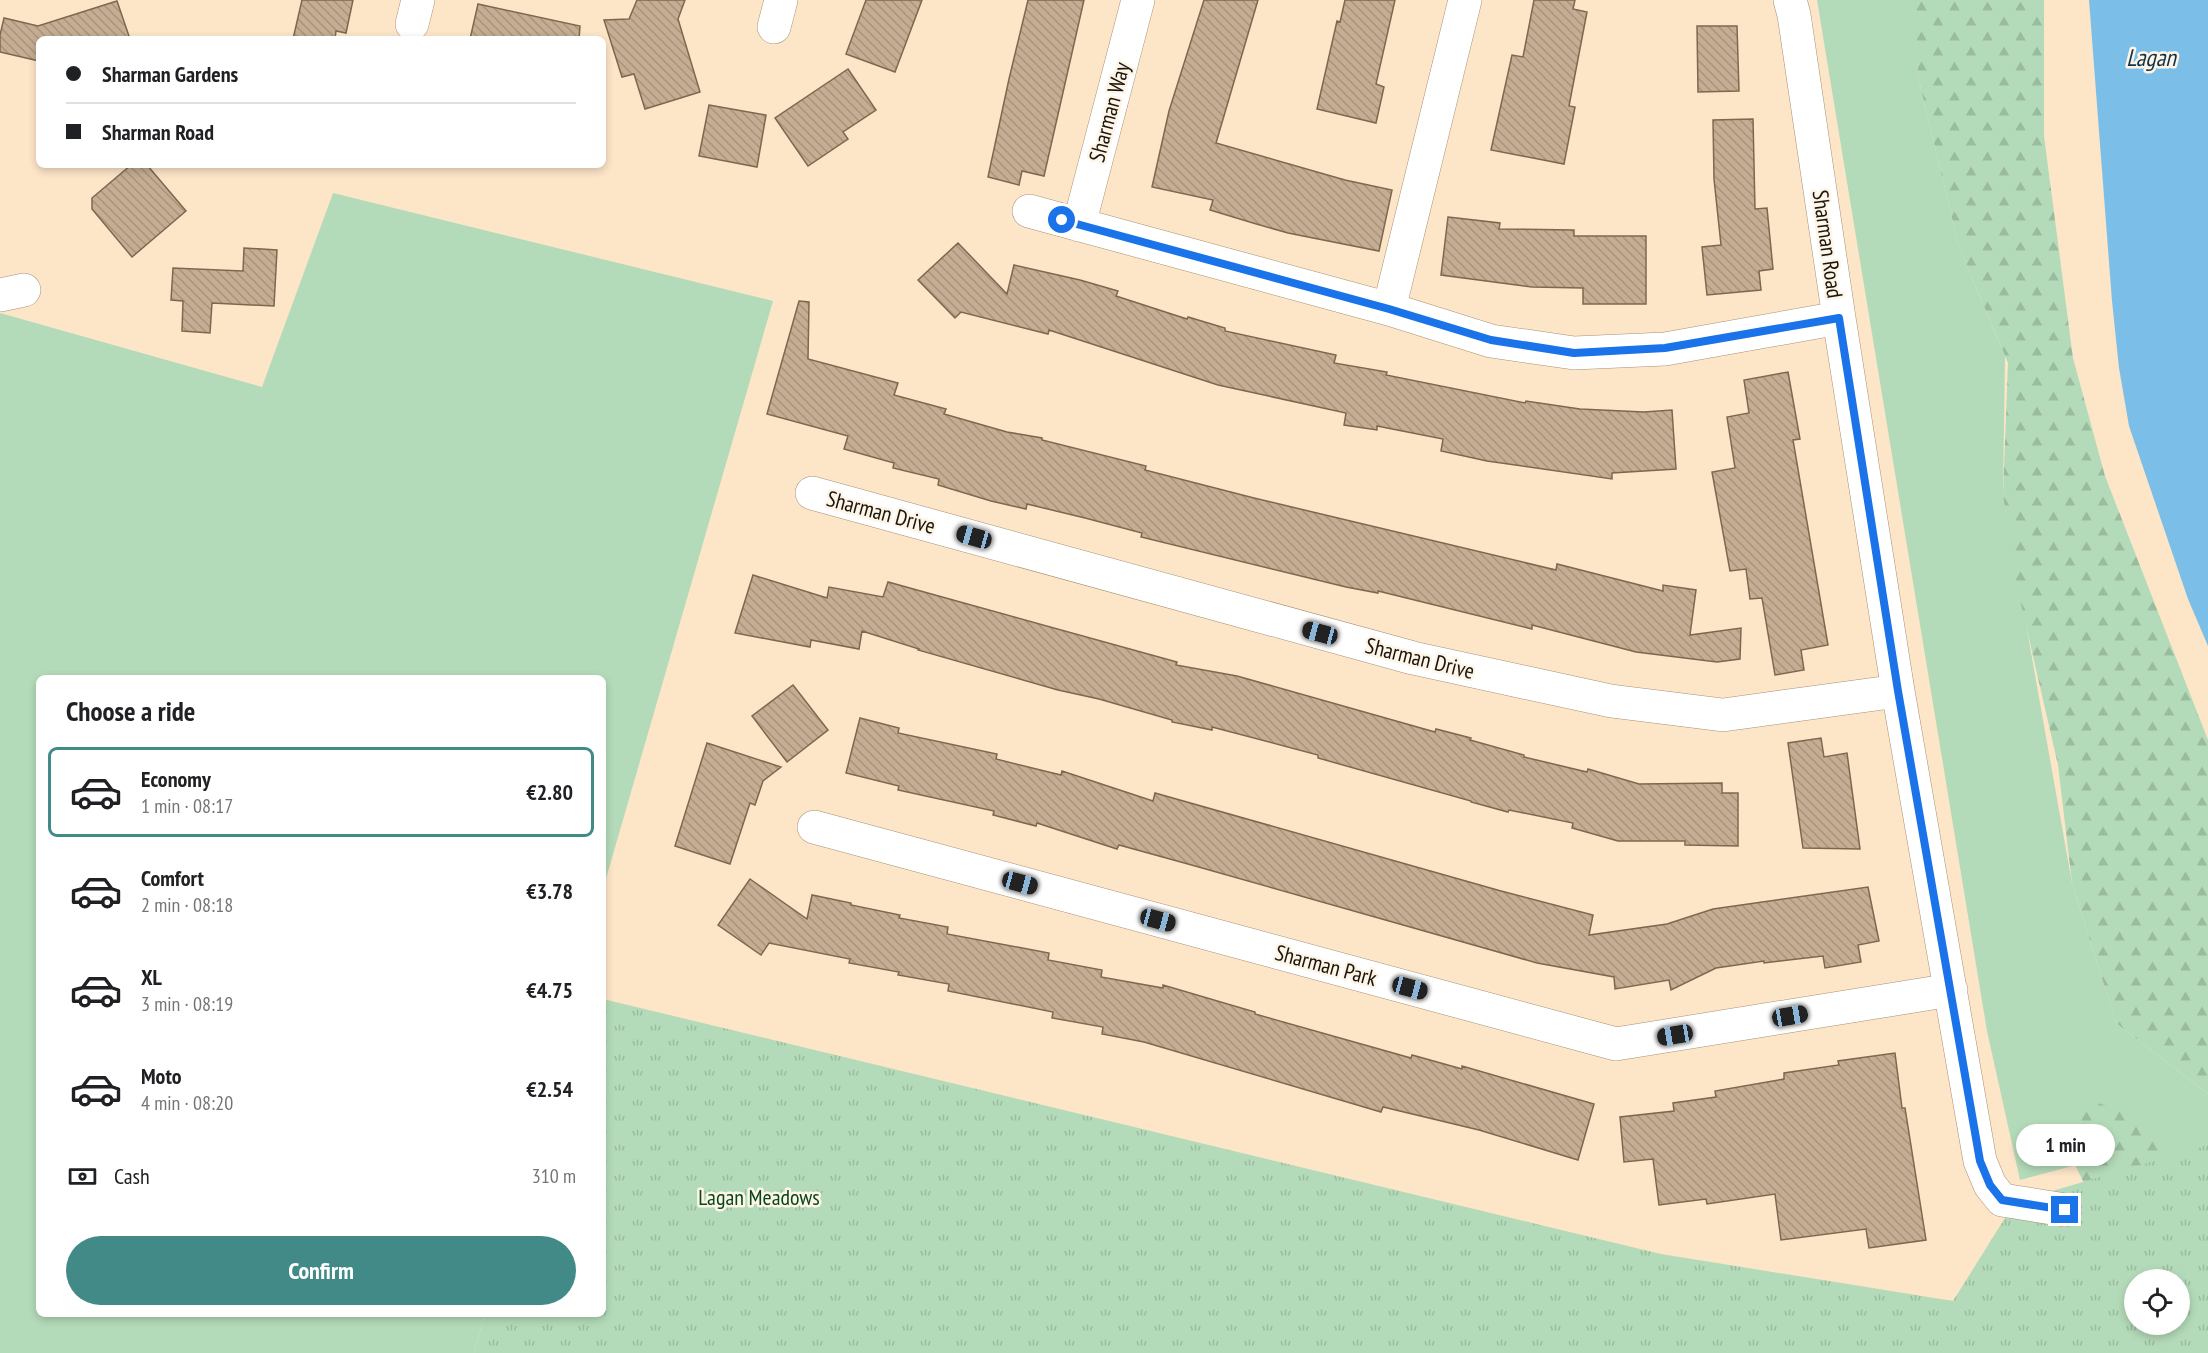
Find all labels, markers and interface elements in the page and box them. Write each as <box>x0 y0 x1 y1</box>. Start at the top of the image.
water label: Lagan <box>2126 42 2177 73</box>
street label: Sharman Way <box>1082 58 1136 165</box>
text: Sharman Gardens <box>102 60 238 88</box>
text: Sharman Road <box>102 118 214 146</box>
street label: Sharman Road <box>1807 188 1849 300</box>
route start <box>1048 206 1075 233</box>
street label: Sharman Drive <box>824 484 938 540</box>
car <box>954 523 994 551</box>
car <box>1300 620 1340 646</box>
street label: Sharman Drive <box>1363 631 1477 685</box>
text: Choose a ride <box>66 694 195 728</box>
icon: car <box>69 765 123 819</box>
text: Economy <box>141 765 211 793</box>
text: €2.80 <box>526 778 573 806</box>
text: 1 min · 08:17 <box>141 793 233 819</box>
icon: car <box>69 864 123 918</box>
text: Comfort <box>141 864 204 892</box>
car <box>1000 870 1040 896</box>
text: €3.78 <box>526 877 573 905</box>
text: 2 min · 08:18 <box>141 892 233 918</box>
car <box>1138 907 1178 933</box>
street label: Sharman Park <box>1272 938 1380 992</box>
icon: car <box>69 963 123 1017</box>
text: XL <box>141 963 162 991</box>
car <box>1390 975 1430 1001</box>
text: €4.75 <box>526 976 573 1004</box>
text: 3 min · 08:19 <box>141 991 233 1017</box>
car <box>1771 1004 1809 1028</box>
car <box>1656 1023 1694 1047</box>
icon: car <box>69 1062 123 1116</box>
text: Moto <box>141 1062 182 1090</box>
text: €2.54 <box>526 1075 573 1103</box>
text: 4 min · 08:20 <box>141 1090 233 1116</box>
callout: 1 min <box>2016 1123 2114 1165</box>
text: 1 min <box>2045 1132 2086 1158</box>
icon: cash <box>66 1160 99 1193</box>
text: Cash <box>114 1162 150 1190</box>
text: 310 m <box>532 1163 576 1189</box>
park label: Lagan Meadows <box>698 1183 820 1211</box>
route end <box>2051 1196 2078 1223</box>
button: Confirm <box>66 1236 576 1305</box>
map controls <box>2124 1269 2190 1335</box>
button: locate <box>2124 1269 2190 1335</box>

